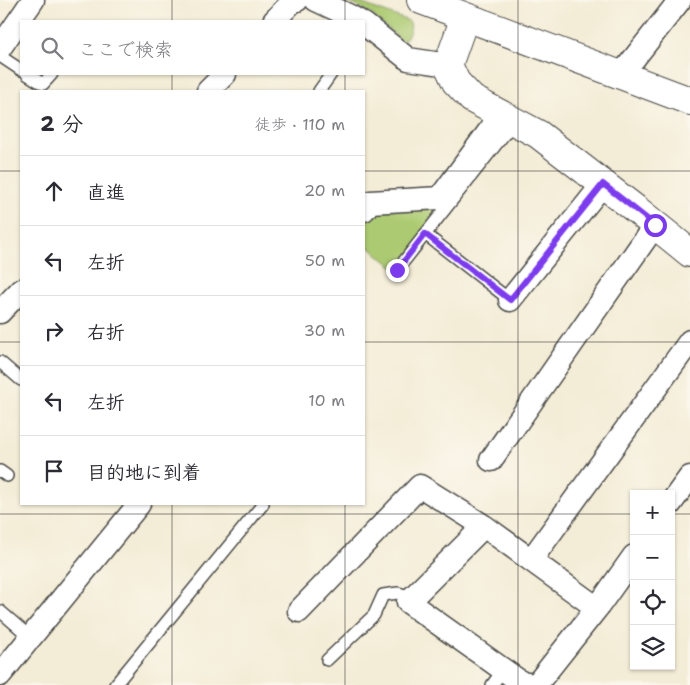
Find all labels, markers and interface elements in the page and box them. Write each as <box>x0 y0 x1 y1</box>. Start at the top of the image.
search box <box>20 20 365 75</box>
icon: search <box>38 34 66 62</box>
text: ここで検索 <box>78 37 173 62</box>
text: 2 分 <box>40 110 83 138</box>
text: 徒歩 · 110 m <box>255 114 345 135</box>
icon: ahead <box>40 177 68 205</box>
text: 直進 <box>87 180 125 205</box>
text: 20 m <box>304 180 345 201</box>
route start <box>644 214 667 237</box>
icon: left <box>40 247 68 275</box>
text: 左折 <box>87 250 125 275</box>
text: 50 m <box>305 250 345 271</box>
route end <box>386 259 409 282</box>
icon: right <box>40 317 68 345</box>
text: 右折 <box>87 320 125 345</box>
text: 30 m <box>304 320 345 341</box>
icon: left <box>40 387 68 415</box>
text: 左折 <box>87 390 125 415</box>
text: 10 m <box>308 390 345 411</box>
icon: arrive <box>40 457 68 485</box>
text: 目的地に到着 <box>87 460 201 485</box>
map controls <box>630 490 675 670</box>
button: + <box>630 490 675 535</box>
button: − <box>630 535 675 580</box>
button: locate <box>630 580 675 625</box>
button: layers <box>630 625 675 670</box>

